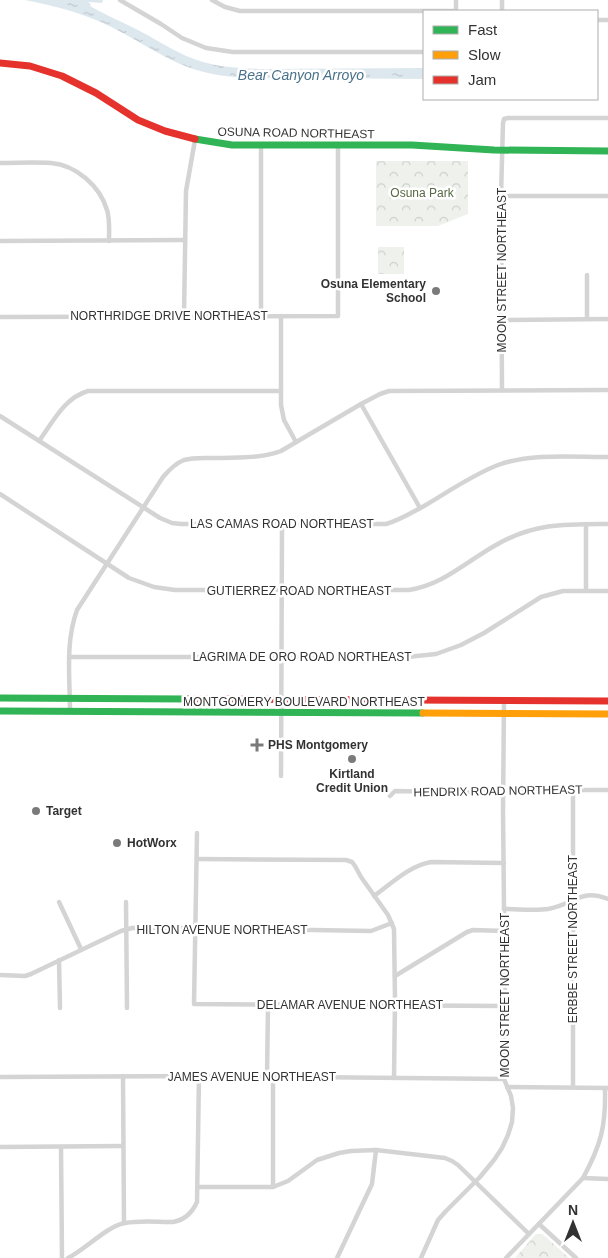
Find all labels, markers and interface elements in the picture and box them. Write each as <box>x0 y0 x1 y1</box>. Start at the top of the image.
legend <box>423 10 598 100</box>
text: Fast <box>468 21 498 38</box>
text: Slow <box>468 46 501 63</box>
water label: Bear Canyon Arroyo <box>238 67 364 83</box>
text: Jam <box>468 71 496 88</box>
street label: OSUNA ROAD NORTHEAST <box>217 125 375 141</box>
park label: Osuna Park <box>390 186 455 200</box>
street label: MOON STREET NORTHEAST <box>495 187 509 352</box>
place label: Osuna Elementary School <box>321 277 426 305</box>
marker: Osuna Elementary School <box>430 285 442 297</box>
street label: NORTHRIDGE DRIVE NORTHEAST <box>70 309 268 323</box>
street label: LAS CAMAS ROAD NORTHEAST <box>190 517 375 531</box>
street label: GUTIERREZ ROAD NORTHEAST <box>207 584 392 598</box>
street label: LAGRIMA DE ORO ROAD NORTHEAST <box>192 650 412 664</box>
street label: MONTGOMERY BOULEVARD NORTHEAST <box>183 695 426 709</box>
marker: PHS Montgomery <box>250 738 264 752</box>
place label: PHS Montgomery <box>268 738 368 752</box>
marker: Kirtland Credit Union <box>346 753 358 765</box>
place label: Kirtland Credit Union <box>316 767 388 795</box>
street label: HENDRIX ROAD NORTHEAST <box>413 783 583 799</box>
place label: Target <box>46 804 82 818</box>
marker: Target <box>30 805 42 817</box>
place label: HotWorx <box>127 836 177 850</box>
marker: HotWorx <box>111 837 123 849</box>
street label: ERBBE STREET NORTHEAST <box>566 854 580 1023</box>
street label: MOON STREET NORTHEAST <box>498 912 512 1077</box>
street label: HILTON AVENUE NORTHEAST <box>136 923 308 937</box>
street label: DELAMAR AVENUE NORTHEAST <box>257 998 444 1012</box>
street label: JAMES AVENUE NORTHEAST <box>168 1070 337 1084</box>
north arrow <box>548 1198 598 1248</box>
text: N <box>568 1202 578 1218</box>

